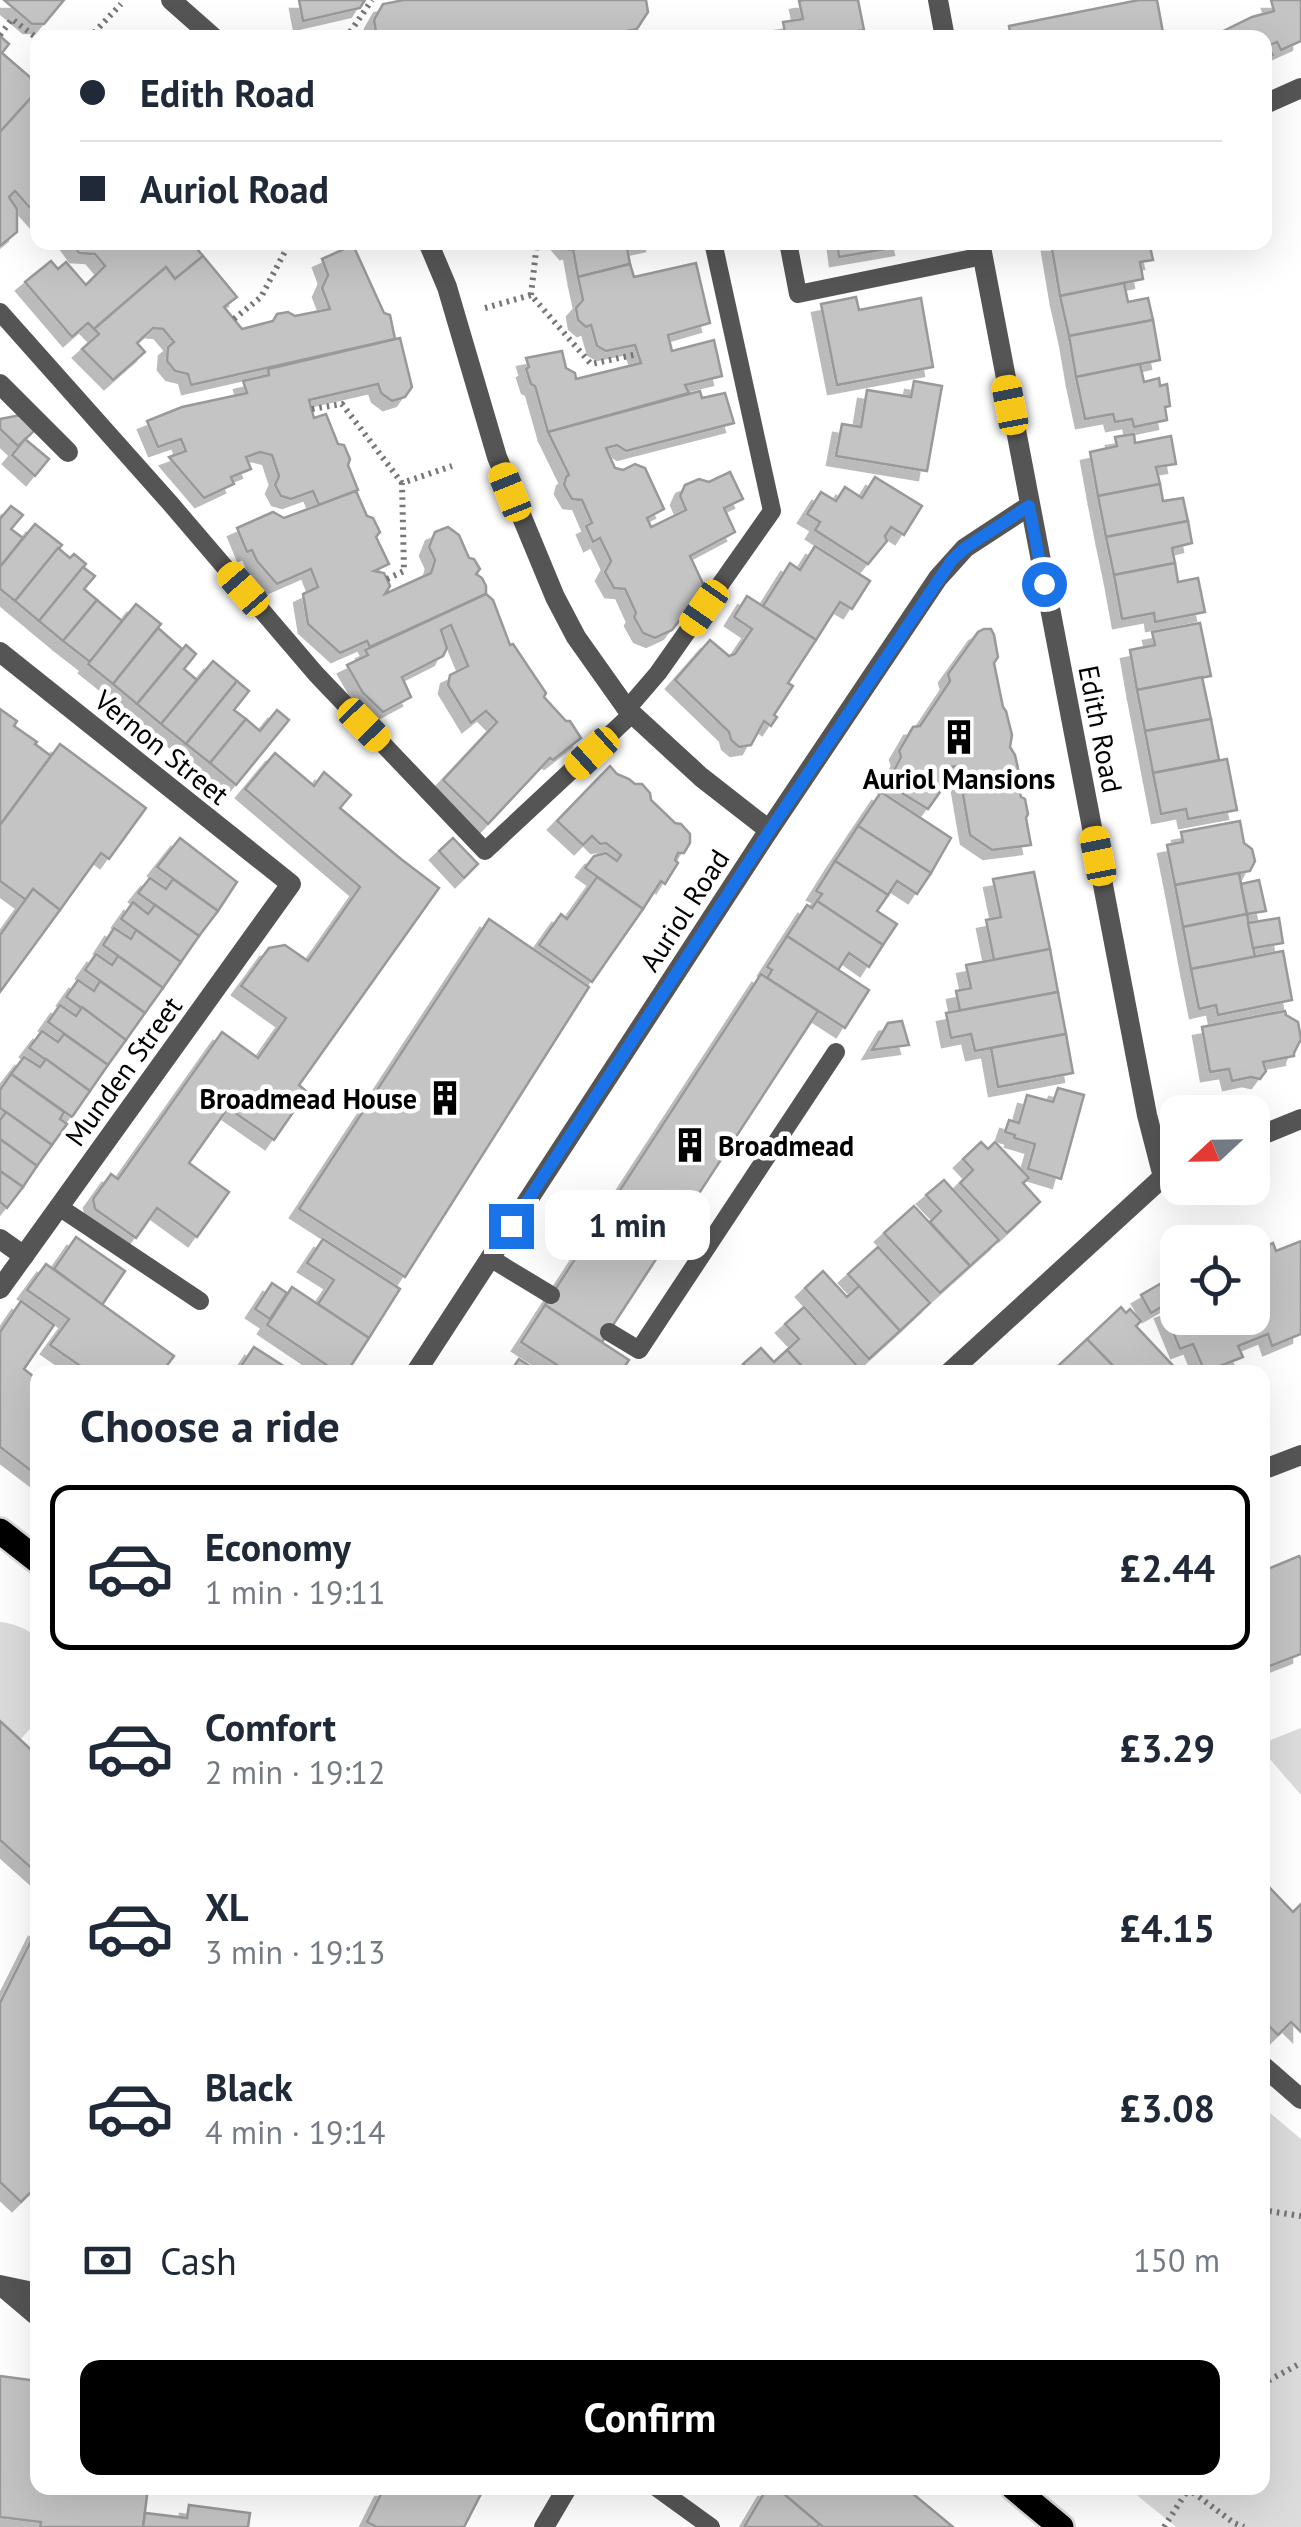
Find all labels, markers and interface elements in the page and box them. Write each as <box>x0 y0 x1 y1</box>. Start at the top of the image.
text: Edith Road <box>140 68 315 117</box>
text: Auriol Road <box>140 164 329 213</box>
car <box>990 373 1030 437</box>
car <box>485 459 535 525</box>
car <box>212 557 274 621</box>
route start <box>1022 562 1067 607</box>
car <box>675 575 733 641</box>
street label: Edith Road <box>1071 662 1131 796</box>
street label: Vernon Street <box>86 681 237 813</box>
car <box>332 693 396 757</box>
building icon: Auriol Mansions <box>940 718 978 756</box>
car <box>560 722 624 784</box>
place label: Auriol Mansions <box>863 760 1056 797</box>
car <box>1078 824 1118 888</box>
street label: Auriol Road <box>631 842 737 978</box>
street label: Munden Street <box>56 988 190 1153</box>
building icon: Broadmead House <box>426 1079 464 1117</box>
place label: Broadmead House <box>199 1080 417 1117</box>
north arrow <box>1160 1095 1270 1205</box>
map controls <box>1160 1095 1270 1335</box>
building icon: Broadmead <box>671 1126 709 1164</box>
place label: Broadmead <box>718 1127 854 1164</box>
callout: 1 min <box>546 1191 711 1261</box>
route end <box>489 1204 534 1249</box>
text: 1 min <box>588 1204 667 1246</box>
button: locate <box>1160 1225 1270 1335</box>
text: Choose a ride <box>80 1396 340 1454</box>
text: Economy <box>205 1522 351 1571</box>
icon: car <box>85 1523 175 1613</box>
text: £2.44 <box>1119 1543 1215 1592</box>
text: 1 min · 19:11 <box>205 1571 385 1613</box>
text: Comfort <box>205 1702 336 1751</box>
icon: car <box>85 1703 175 1793</box>
text: £3.29 <box>1119 1723 1215 1772</box>
text: 2 min · 19:12 <box>205 1751 385 1793</box>
text: XL <box>205 1882 249 1931</box>
icon: car <box>85 1883 175 1973</box>
text: £4.15 <box>1119 1903 1215 1952</box>
text: 3 min · 19:13 <box>205 1931 385 1973</box>
text: Black <box>205 2062 293 2111</box>
icon: car <box>85 2063 175 2153</box>
text: £3.08 <box>1119 2083 1215 2132</box>
text: 4 min · 19:14 <box>205 2111 385 2153</box>
icon: cash <box>80 2233 135 2288</box>
text: Cash <box>160 2236 237 2285</box>
text: 150 m <box>1133 2239 1220 2281</box>
button: Confirm <box>80 2360 1220 2475</box>

